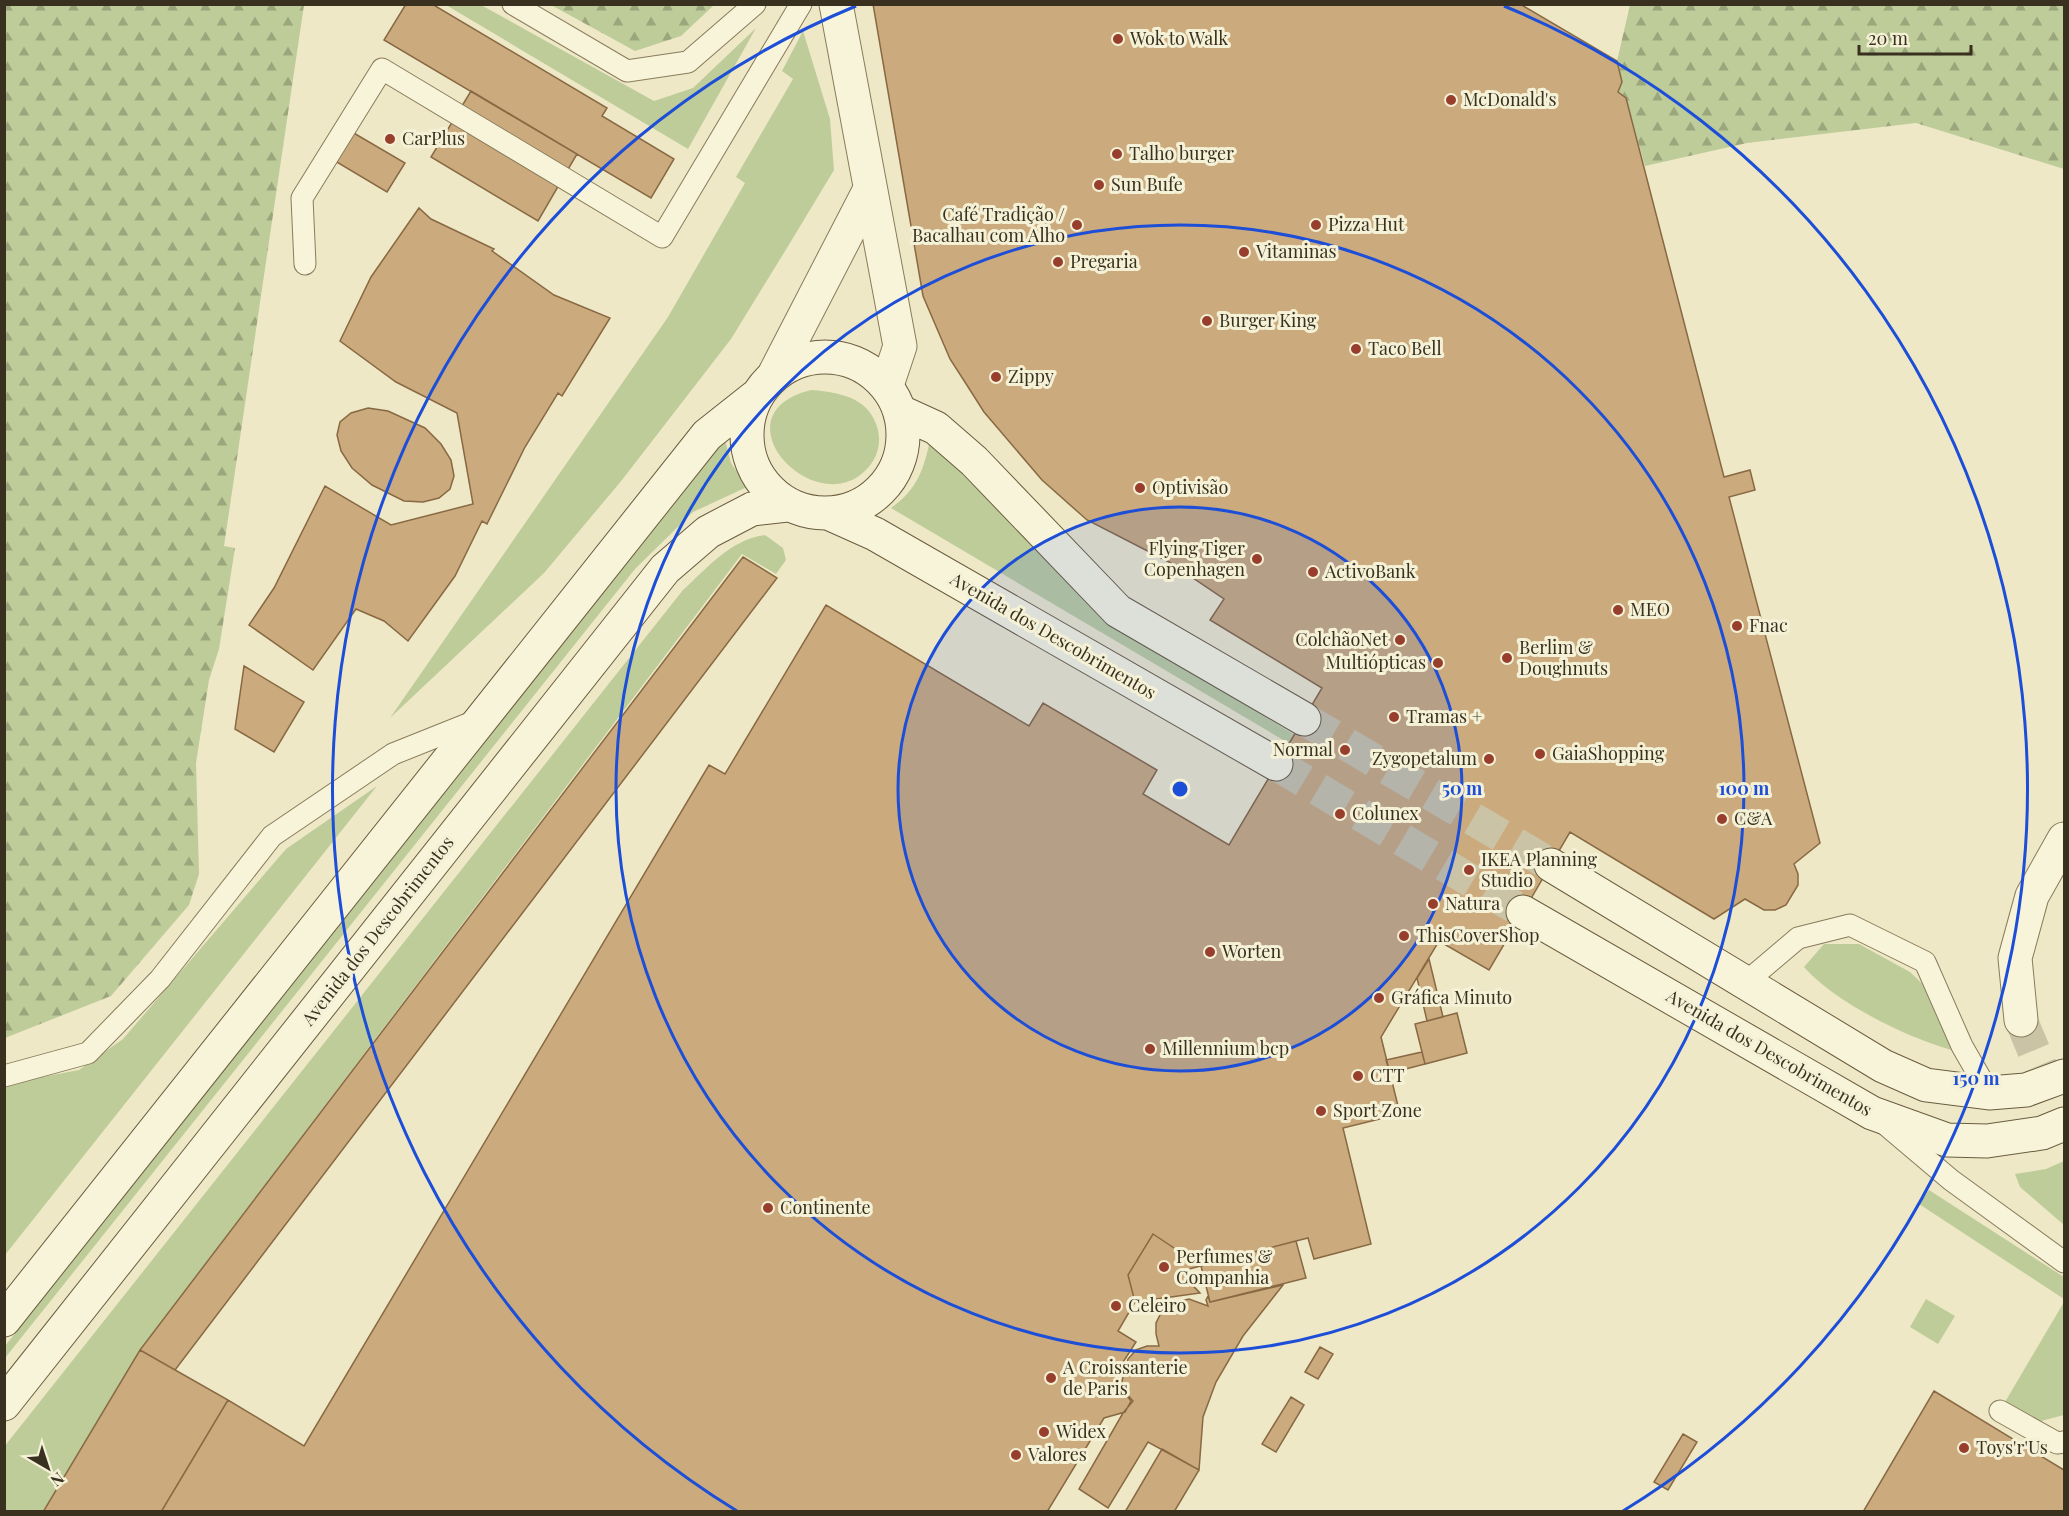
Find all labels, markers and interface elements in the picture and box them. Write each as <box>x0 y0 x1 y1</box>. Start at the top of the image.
scale bar <box>1859 18 1972 56</box>
place label: Wok to Walk <box>1129 26 1228 50</box>
text: 20 m <box>1868 26 1908 50</box>
marker: Wok to Walk <box>1111 32 1125 46</box>
place label: McDonald's <box>1463 87 1557 111</box>
marker: McDonald's <box>1444 93 1458 107</box>
place label: CarPlus <box>402 126 465 150</box>
marker: CarPlus <box>383 132 397 146</box>
place label: Talho burger <box>1129 141 1234 165</box>
marker: Talho burger <box>1110 147 1124 161</box>
place label: Sun Bufe <box>1111 172 1183 196</box>
marker: Sun Bufe <box>1092 178 1106 192</box>
place label: Café Tradição / Bacalhau com Alho <box>912 202 1065 247</box>
place label: Pizza Hut <box>1328 212 1405 236</box>
marker: Café Tradição / Bacalhau com Alho <box>1070 218 1084 232</box>
marker: Pizza Hut <box>1309 218 1323 232</box>
place label: Vitaminas <box>1255 239 1336 263</box>
marker: Vitaminas <box>1237 245 1251 259</box>
place label: Pregaria <box>1070 249 1138 273</box>
marker: Pregaria <box>1051 255 1065 269</box>
place label: Burger King <box>1219 308 1317 332</box>
marker: Burger King <box>1200 314 1214 328</box>
place label: Taco Bell <box>1368 336 1442 360</box>
marker: Taco Bell <box>1349 342 1363 356</box>
place label: Zippy <box>1008 364 1054 388</box>
marker: Zippy <box>989 370 1003 384</box>
place label: Optivisão <box>1152 475 1229 499</box>
marker: Optivisão <box>1133 481 1147 495</box>
place label: Flying Tiger Copenhagen <box>1144 536 1245 581</box>
marker: Flying Tiger Copenhagen <box>1250 552 1264 566</box>
place label: ActivoBank <box>1324 559 1416 583</box>
marker: ActivoBank <box>1306 565 1320 579</box>
street label: Avenida dos Descobrimentos <box>945 566 1161 704</box>
place label: MEO <box>1630 597 1670 621</box>
marker: MEO <box>1611 603 1625 617</box>
place label: Fnac <box>1749 613 1788 637</box>
marker: Fnac <box>1730 619 1744 633</box>
place label: ColchãoNet <box>1295 627 1389 651</box>
marker: ColchãoNet <box>1393 633 1407 647</box>
place label: Berlim & Doughnuts <box>1519 635 1608 680</box>
place label: Multiópticas <box>1326 650 1426 674</box>
marker: Berlim & Doughnuts <box>1500 651 1514 665</box>
marker: Multiópticas <box>1431 656 1445 670</box>
place label: Tramas + <box>1406 704 1482 728</box>
marker: Tramas + <box>1387 710 1401 724</box>
place label: Normal <box>1273 737 1333 761</box>
place label: GaiaShopping <box>1552 741 1665 765</box>
marker: Normal <box>1338 743 1352 757</box>
place label: Zygopetalum <box>1372 746 1477 770</box>
marker: GaiaShopping <box>1533 747 1547 761</box>
marker: Zygopetalum <box>1482 752 1496 766</box>
text: 50 m <box>1442 776 1483 800</box>
text: 100 m <box>1719 776 1770 800</box>
centre of rings <box>1170 779 1190 799</box>
place label: Colunex <box>1352 801 1419 825</box>
place label: C&A <box>1734 806 1773 830</box>
marker: Colunex <box>1333 807 1347 821</box>
marker: C&A <box>1715 812 1729 826</box>
street label: Avenida dos Descobrimentos <box>295 831 459 1031</box>
place label: IKEA Planning Studio <box>1481 847 1597 892</box>
marker: IKEA Planning Studio <box>1462 863 1476 877</box>
place label: Natura <box>1445 891 1500 915</box>
marker: Natura <box>1426 897 1440 911</box>
place label: ThisCoverShop <box>1416 923 1539 947</box>
marker: ThisCoverShop <box>1397 929 1411 943</box>
place label: Worten <box>1221 939 1281 963</box>
marker: Worten <box>1203 945 1217 959</box>
street label: Avenida dos Descobrimentos <box>1661 983 1877 1121</box>
place label: Gráfica Minuto <box>1391 985 1512 1009</box>
marker: Gráfica Minuto <box>1372 991 1386 1005</box>
place label: Millennium bcp <box>1162 1036 1289 1060</box>
marker: Millennium bcp <box>1143 1042 1157 1056</box>
place label: CTT <box>1370 1063 1405 1087</box>
text: 150 m <box>1952 1066 2000 1090</box>
marker: CTT <box>1351 1069 1365 1083</box>
place label: Sport Zone <box>1333 1098 1422 1122</box>
marker: Sport Zone <box>1314 1104 1328 1118</box>
place label: Continente <box>780 1195 871 1219</box>
marker: Continente <box>761 1201 775 1215</box>
place label: Perfumes & Companhia <box>1176 1244 1273 1289</box>
marker: Perfumes & Companhia <box>1157 1260 1171 1274</box>
place label: Celeiro <box>1128 1293 1186 1317</box>
marker: Celeiro <box>1109 1299 1123 1313</box>
place label: A Croissanterie de Paris <box>1062 1355 1188 1400</box>
marker: A Croissanterie de Paris <box>1044 1371 1058 1385</box>
place label: Widex <box>1055 1419 1106 1443</box>
marker: Widex <box>1037 1425 1051 1439</box>
place label: Toys'r'Us <box>1976 1435 2048 1459</box>
north arrow <box>18 1438 78 1498</box>
marker: Toys'r'Us <box>1957 1441 1971 1455</box>
place label: Valores <box>1027 1442 1087 1466</box>
marker: Valores <box>1009 1448 1023 1462</box>
text: N <box>46 1468 69 1492</box>

